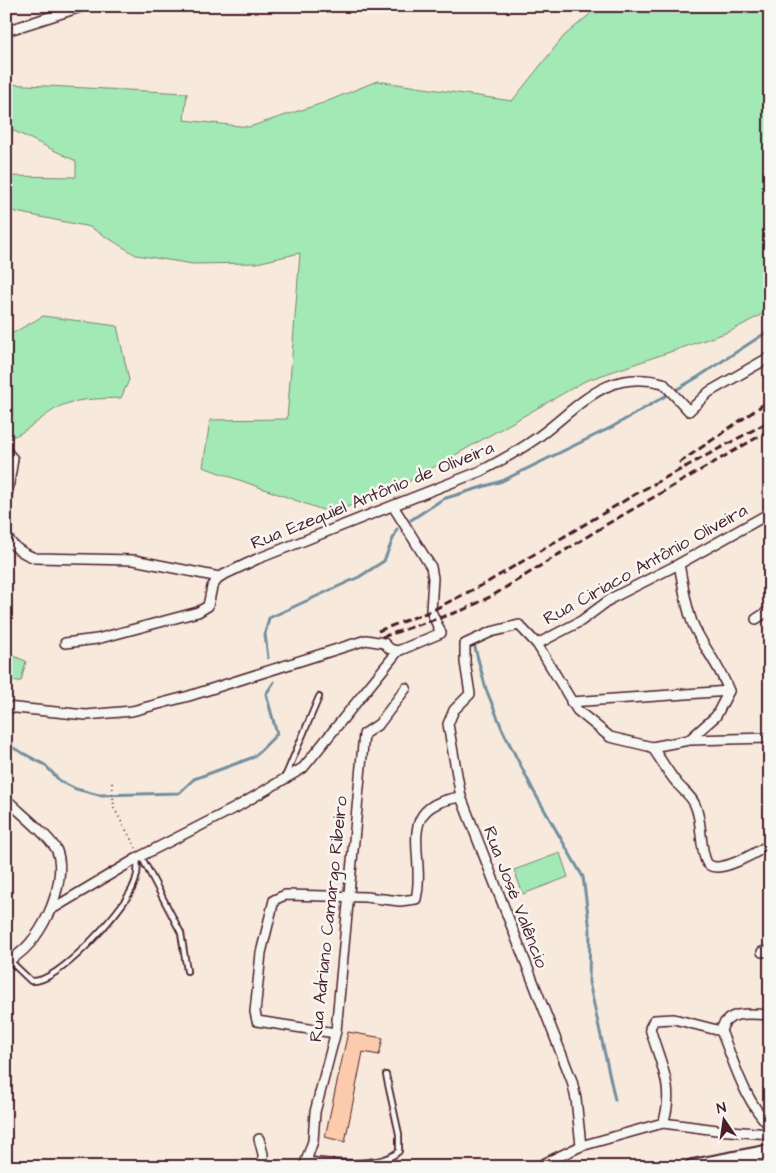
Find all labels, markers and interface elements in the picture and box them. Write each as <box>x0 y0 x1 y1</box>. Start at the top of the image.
street label: Rua Ezequiel Antônio de Oliveira <box>247 435 497 556</box>
street label: Rua Ciriaco Antônio Oliveira <box>539 498 752 631</box>
street label: Rua Adriano Camargo Ribeiro <box>303 795 355 1043</box>
street label: Rua José Valêncio <box>477 823 554 972</box>
north arrow <box>698 1096 748 1146</box>
text: N <box>715 1098 728 1119</box>

